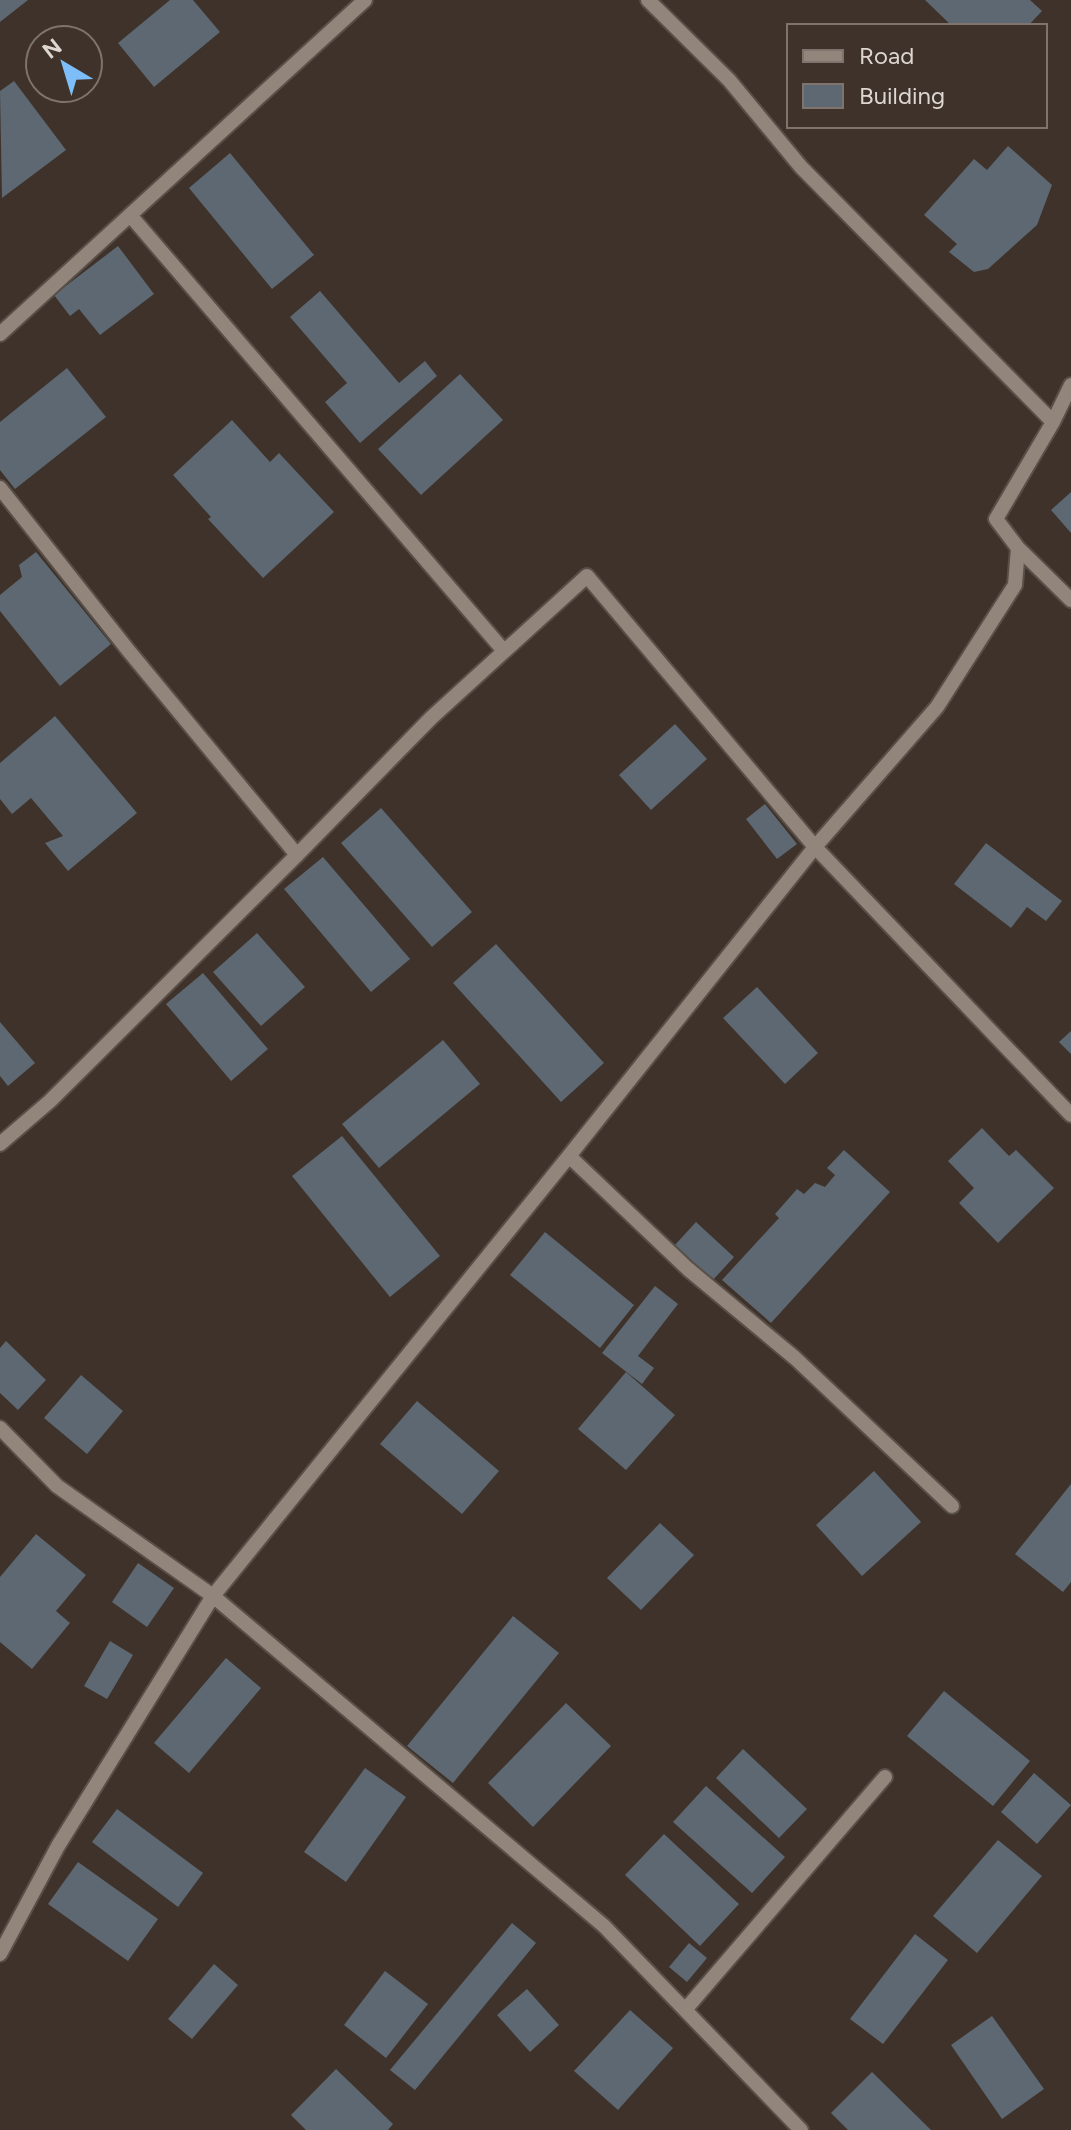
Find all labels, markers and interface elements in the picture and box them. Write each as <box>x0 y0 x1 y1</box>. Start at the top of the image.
north arrow <box>24 24 104 104</box>
legend <box>787 24 1047 128</box>
text: N <box>37 33 67 65</box>
text: Road <box>859 41 914 70</box>
text: Building <box>859 81 945 110</box>

